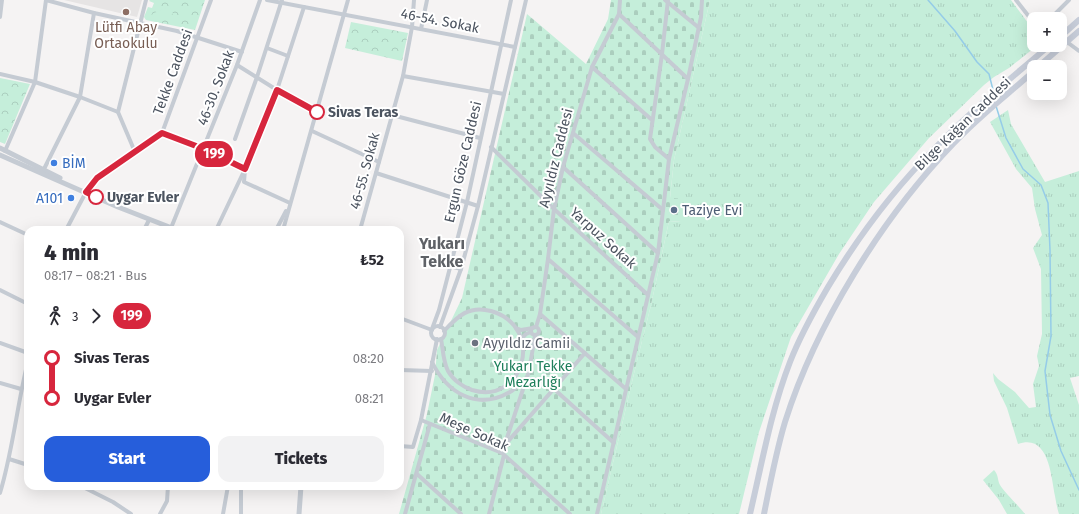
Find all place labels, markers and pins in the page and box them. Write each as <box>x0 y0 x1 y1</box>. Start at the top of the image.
marker: Lütfi Abay Ortaokulu <box>121 7 131 17</box>
place label: Lütfi Abay Ortaokulu <box>94 19 158 52</box>
marker: Sivas Teras <box>309 104 325 120</box>
place label: Sivas Teras <box>328 104 399 121</box>
place label: BİM <box>62 154 86 172</box>
marker: BİM <box>49 158 59 168</box>
marker: Uygar Evler <box>88 189 104 205</box>
place label: Uygar Evler <box>107 189 179 206</box>
place label: A101 <box>36 190 63 207</box>
marker: A101 <box>66 193 76 203</box>
place label: Taziye Evi <box>682 202 742 219</box>
marker: Taziye Evi <box>669 205 679 215</box>
place label: Ayyıldız Camii <box>483 335 570 352</box>
marker: Ayyıldız Camii <box>470 338 480 348</box>

